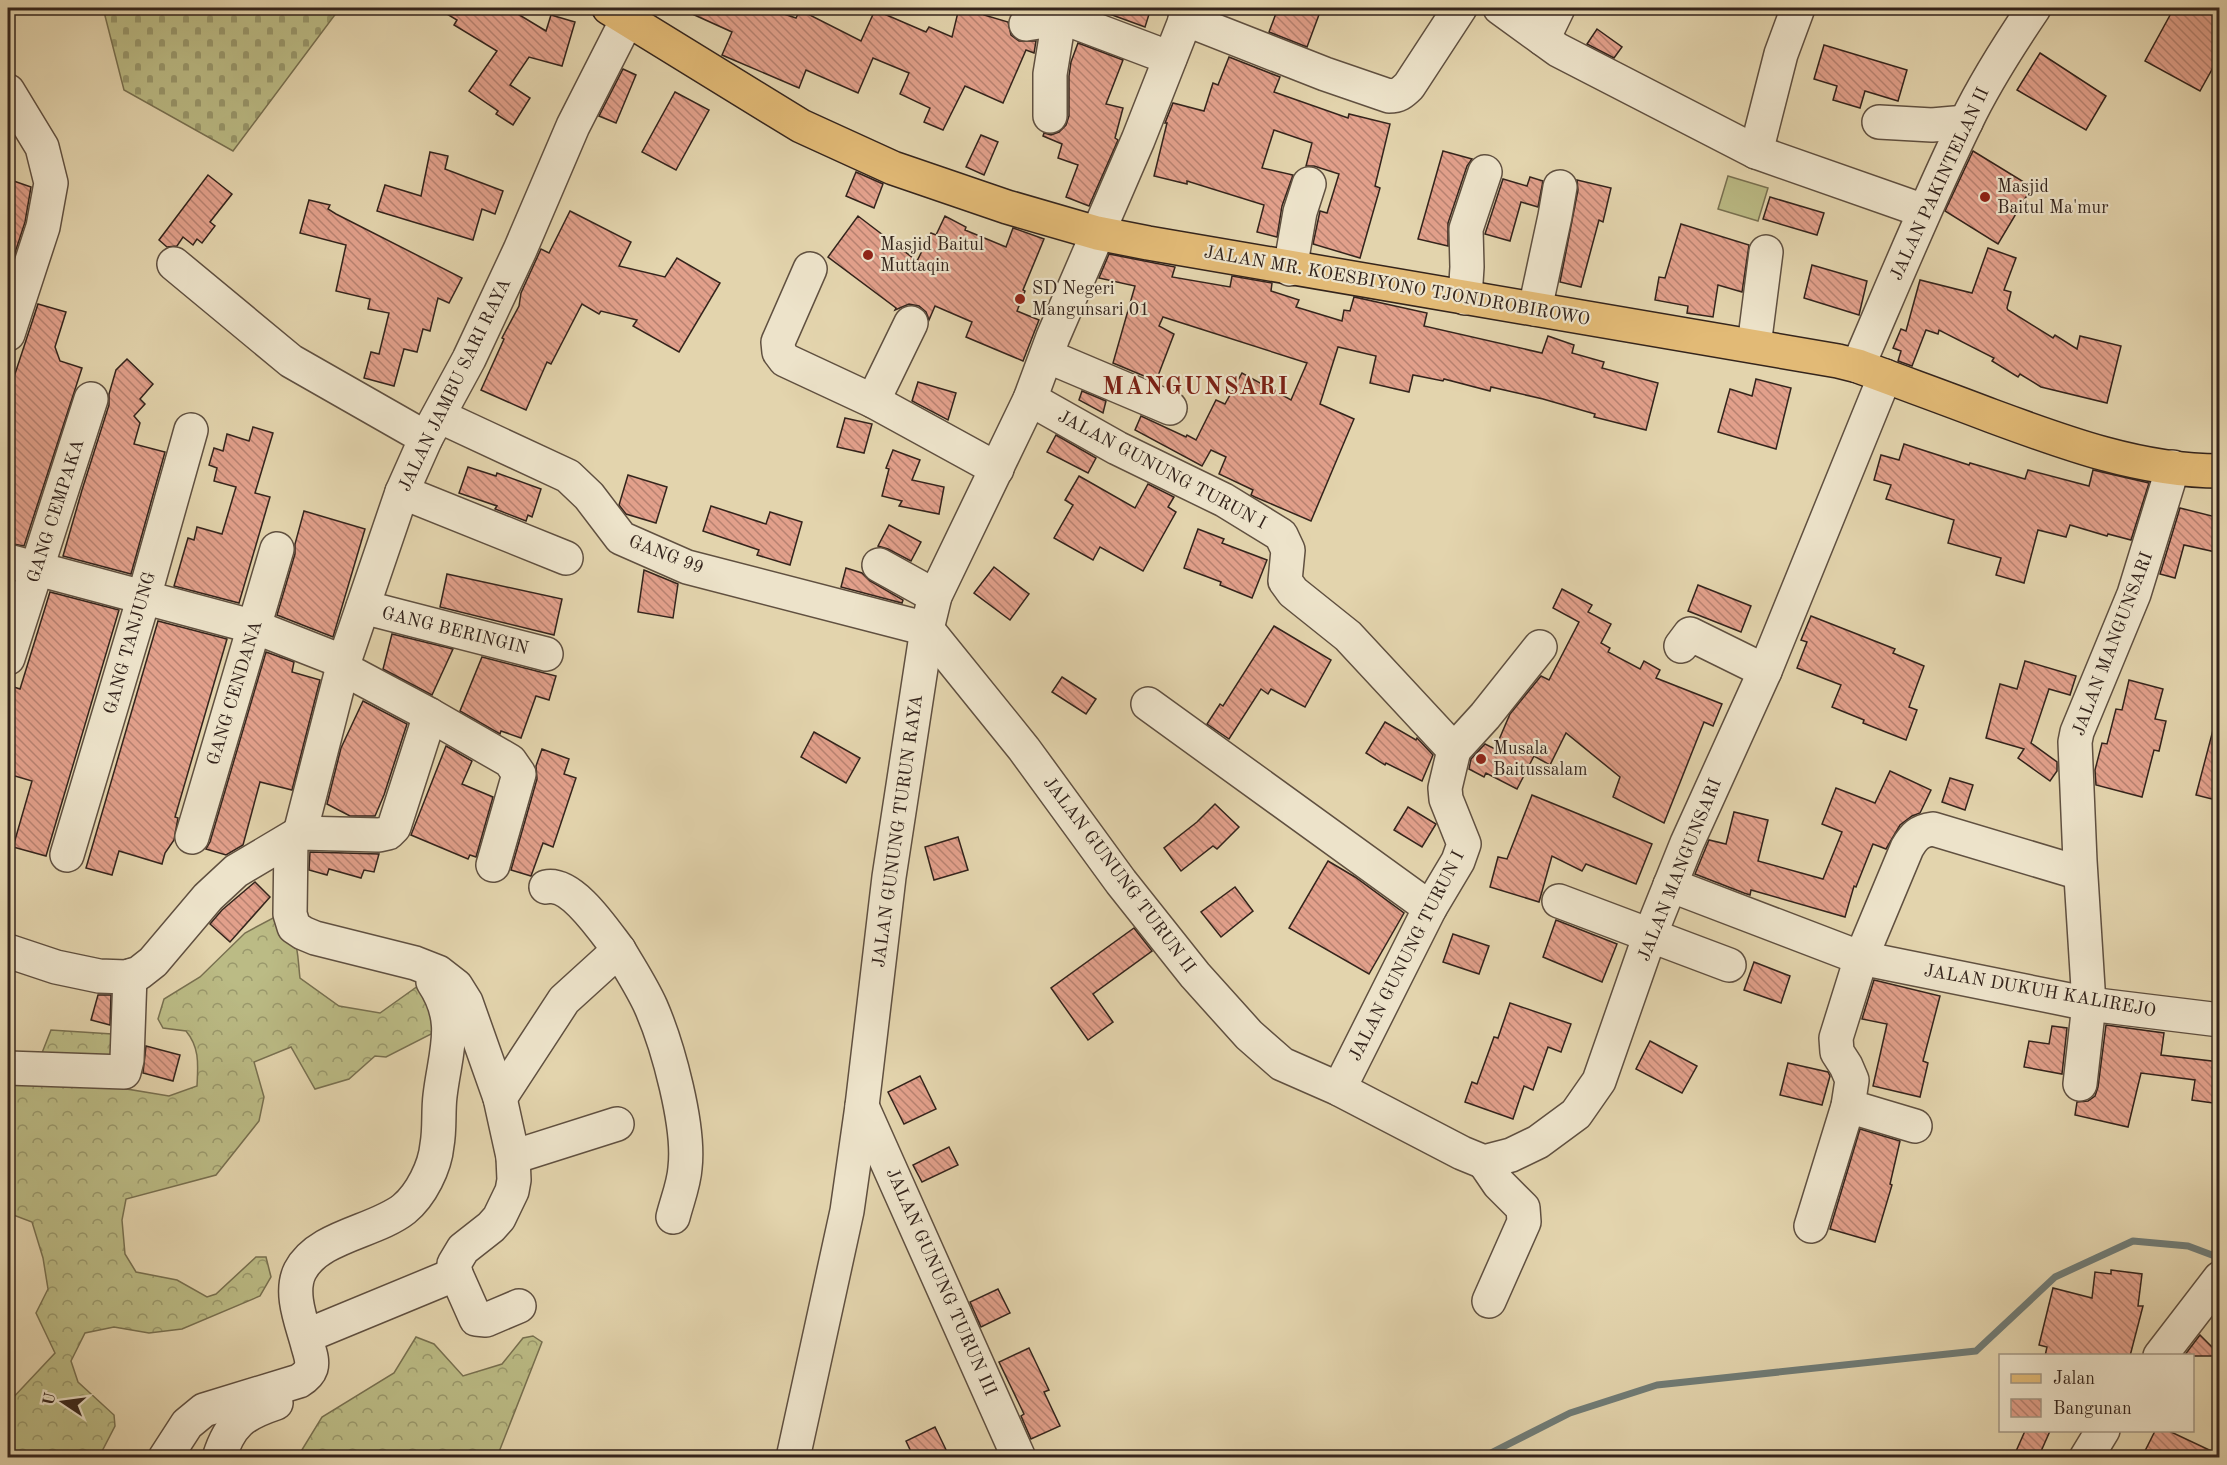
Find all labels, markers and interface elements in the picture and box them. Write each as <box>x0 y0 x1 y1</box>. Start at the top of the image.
street label: JALAN PAKINTELAN II <box>1887 85 1993 283</box>
place label: Masjid Baitul Ma'mur <box>1997 178 2109 217</box>
marker: Masjid Baitul Ma'mur <box>1978 190 1992 204</box>
place label: Masjid Baitul Muttaqin <box>880 236 984 275</box>
street label: JALAN MR. KOESBIYONO TJONDROBIROWO <box>1203 243 1591 329</box>
marker: Masjid Baitul Muttaqin <box>861 248 875 262</box>
street label: JALAN JAMBU SARI RAYA <box>396 276 515 494</box>
place label: SD Negeri Mangunsari 01 <box>1032 280 1150 319</box>
marker: SD Negeri Mangunsari 01 <box>1013 292 1027 306</box>
district label: MANGUNSARI <box>1102 376 1290 400</box>
street label: JALAN GUNUNG TURUN I <box>1055 407 1269 533</box>
street label: GANG CEMPAKA <box>24 437 88 585</box>
street label: GANG 99 <box>626 532 706 578</box>
street label: JALAN MANGUNSARI <box>2070 550 2156 738</box>
street label: GANG TANJUNG <box>101 570 159 716</box>
street label: GANG BERINGIN <box>380 604 530 658</box>
street label: GANG CENDANA <box>204 618 266 767</box>
street label: JALAN GUNUNG TURUN RAYA <box>870 693 926 969</box>
place label: Musala Baitussalam <box>1493 740 1588 779</box>
marker: Musala Baitussalam <box>1474 752 1488 766</box>
street label: JALAN GUNUNG TURUN II <box>1040 774 1198 976</box>
street label: JALAN MANGUNSARI <box>1635 776 1725 964</box>
street label: JALAN GUNUNG TURUN I <box>1346 848 1468 1064</box>
street label: JALAN DUKUH KALIREJO <box>1923 962 2157 1020</box>
street label: JALAN GUNUNG TURUN III <box>883 1165 999 1399</box>
legend <box>1999 1354 2194 1432</box>
text: Jalan <box>2053 1370 2095 1388</box>
north arrow <box>33 1372 93 1432</box>
text: U <box>41 1391 60 1407</box>
text: Bangunan <box>2053 1400 2132 1418</box>

